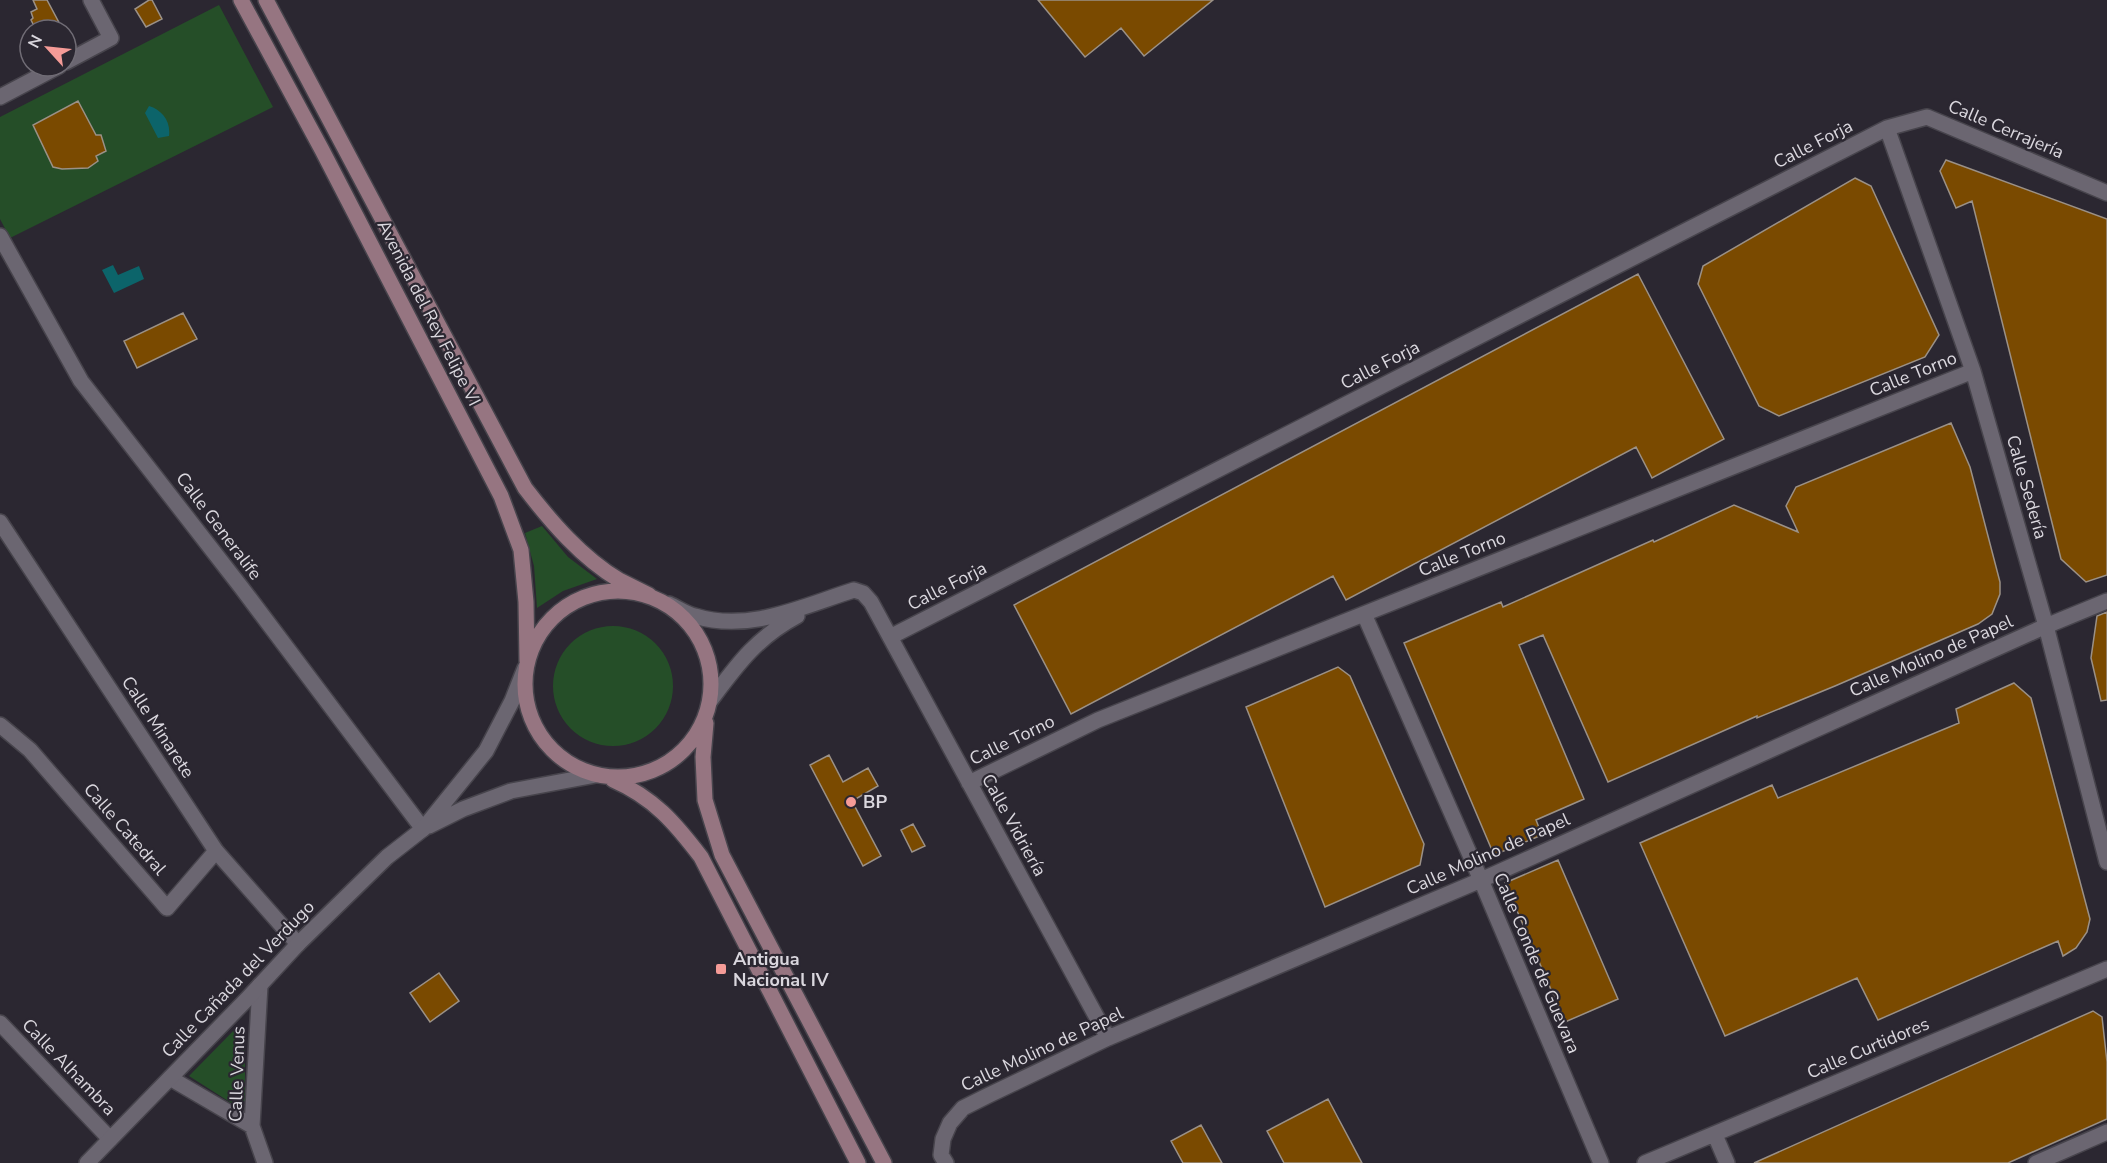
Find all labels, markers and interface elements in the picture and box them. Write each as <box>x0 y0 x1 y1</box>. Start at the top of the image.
north arrow <box>18 18 78 78</box>
text: N <box>23 31 48 52</box>
street label: Calle Cerrajería <box>1944 94 2068 164</box>
street label: Calle Forja <box>1769 114 1857 174</box>
street label: Avenida del Rey Felipe VI <box>372 216 486 410</box>
street label: Calle Forja <box>1336 335 1424 395</box>
street label: Calle Torno <box>1866 346 1960 402</box>
street label: Calle Sedería <box>2001 432 2053 542</box>
street label: Calle Generalife <box>171 467 267 585</box>
street label: Calle Torno <box>1415 526 1509 582</box>
street label: Calle Forja <box>903 556 991 616</box>
street label: Calle Molino de Papel <box>1846 609 2017 703</box>
street label: Calle Minarete <box>116 671 200 783</box>
street label: Calle Torno <box>965 709 1059 771</box>
street label: Calle Vidriería <box>976 770 1052 880</box>
street label: Calle Catedral <box>78 778 172 881</box>
place label: BP <box>863 790 887 814</box>
marker: BP <box>844 795 858 809</box>
street label: Calle Molino de Papel <box>1403 807 1574 901</box>
street label: Calle Conde de Guevara <box>1488 869 1586 1057</box>
street label: Calle Cañada del Verdugo <box>156 895 320 1063</box>
place label: Antigua Nacional IV <box>733 947 830 992</box>
marker: Antigua Nacional IV <box>714 962 728 976</box>
street label: Calle Molino de Papel <box>957 1001 1128 1097</box>
street label: Calle Curtidores <box>1803 1011 1933 1085</box>
street label: Calle Alhambra <box>17 1013 121 1121</box>
street label: Calle Venus <box>223 1026 251 1122</box>

